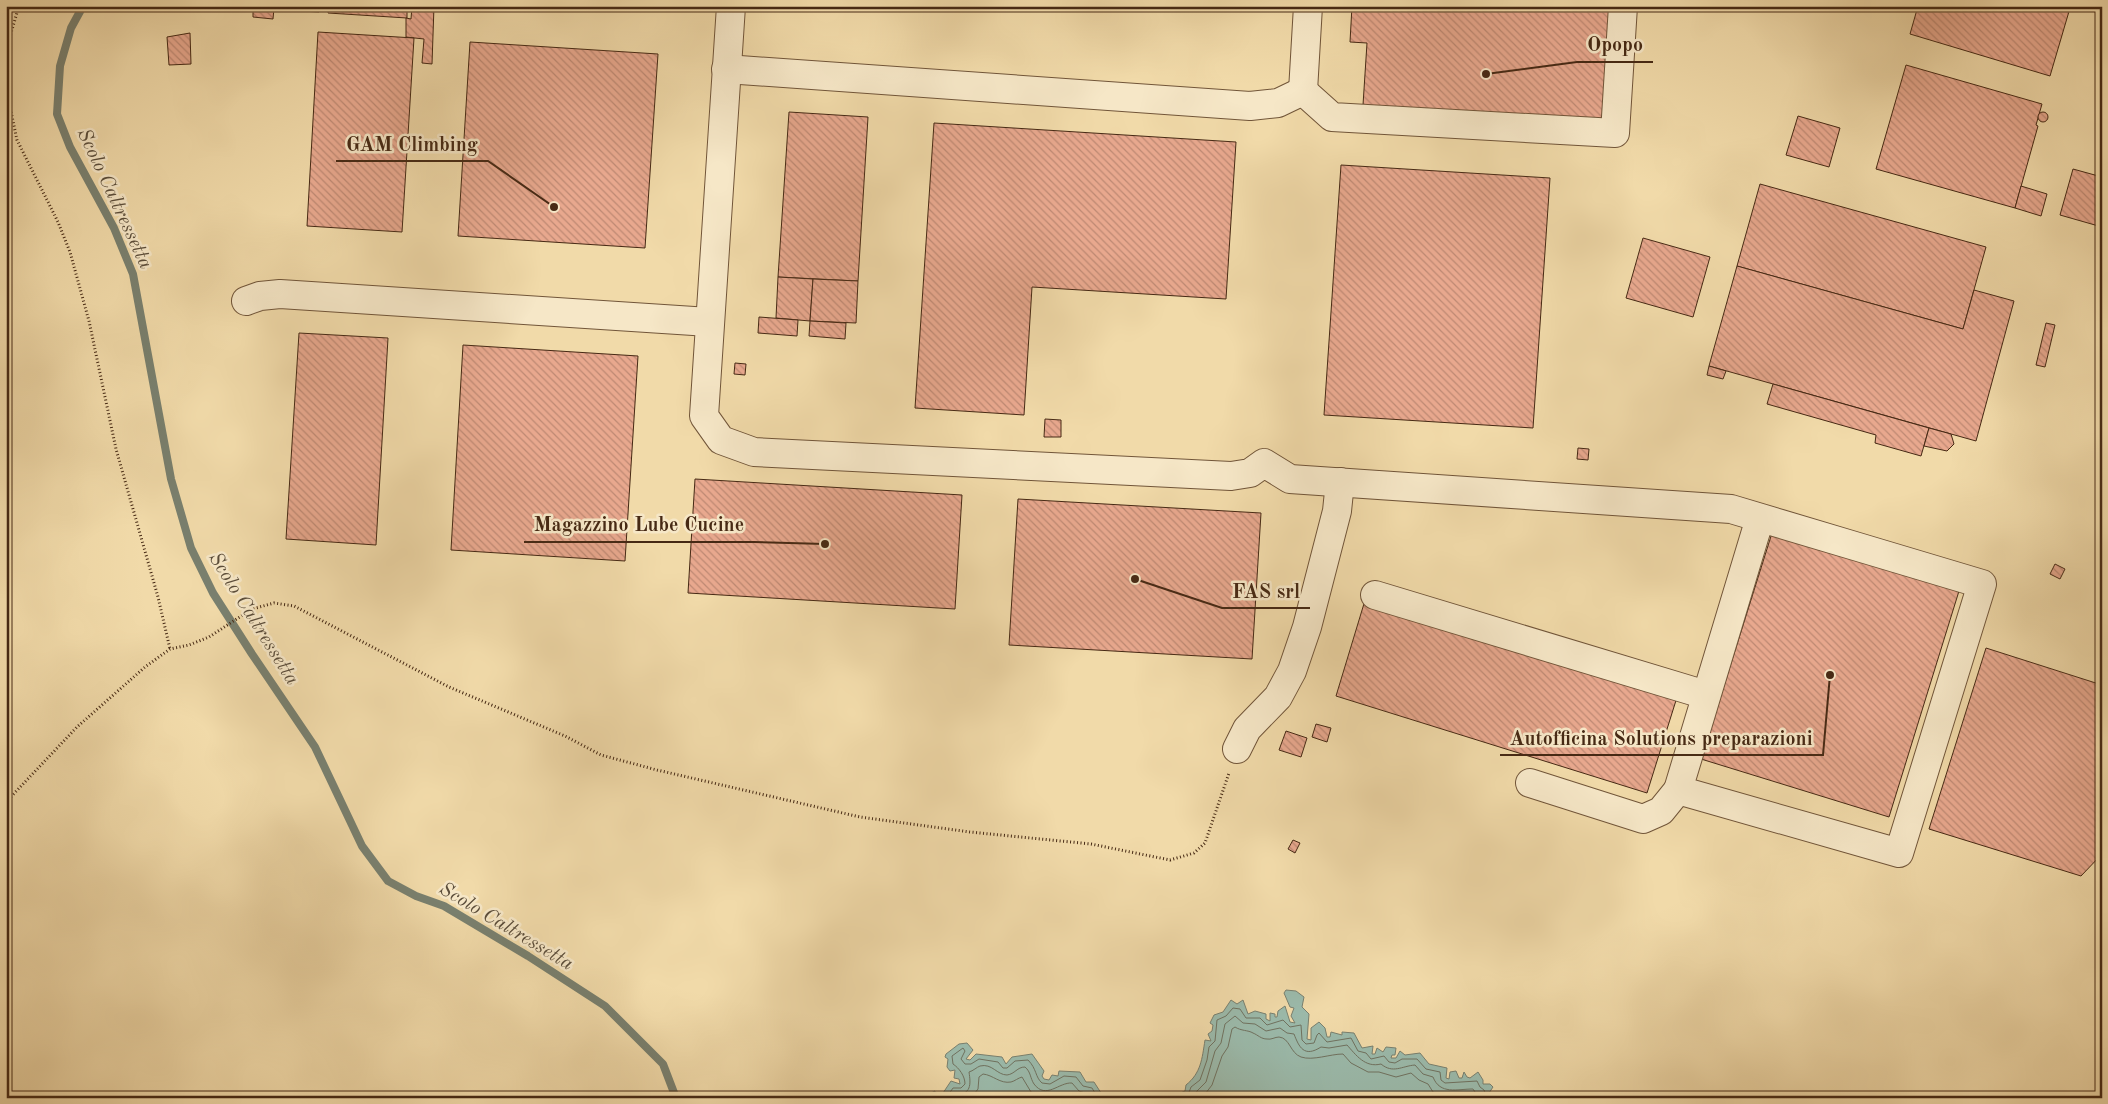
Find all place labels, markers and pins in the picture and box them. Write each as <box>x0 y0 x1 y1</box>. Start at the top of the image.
callout: Opopo <box>1577 27 1653 62</box>
callout: GAM Climbing <box>336 126 488 161</box>
callout: Magazzino Lube Cucine <box>524 507 754 542</box>
callout: FAS srl <box>1222 573 1310 608</box>
callout: Autofficina Solutions preparazioni <box>1500 720 1823 755</box>

